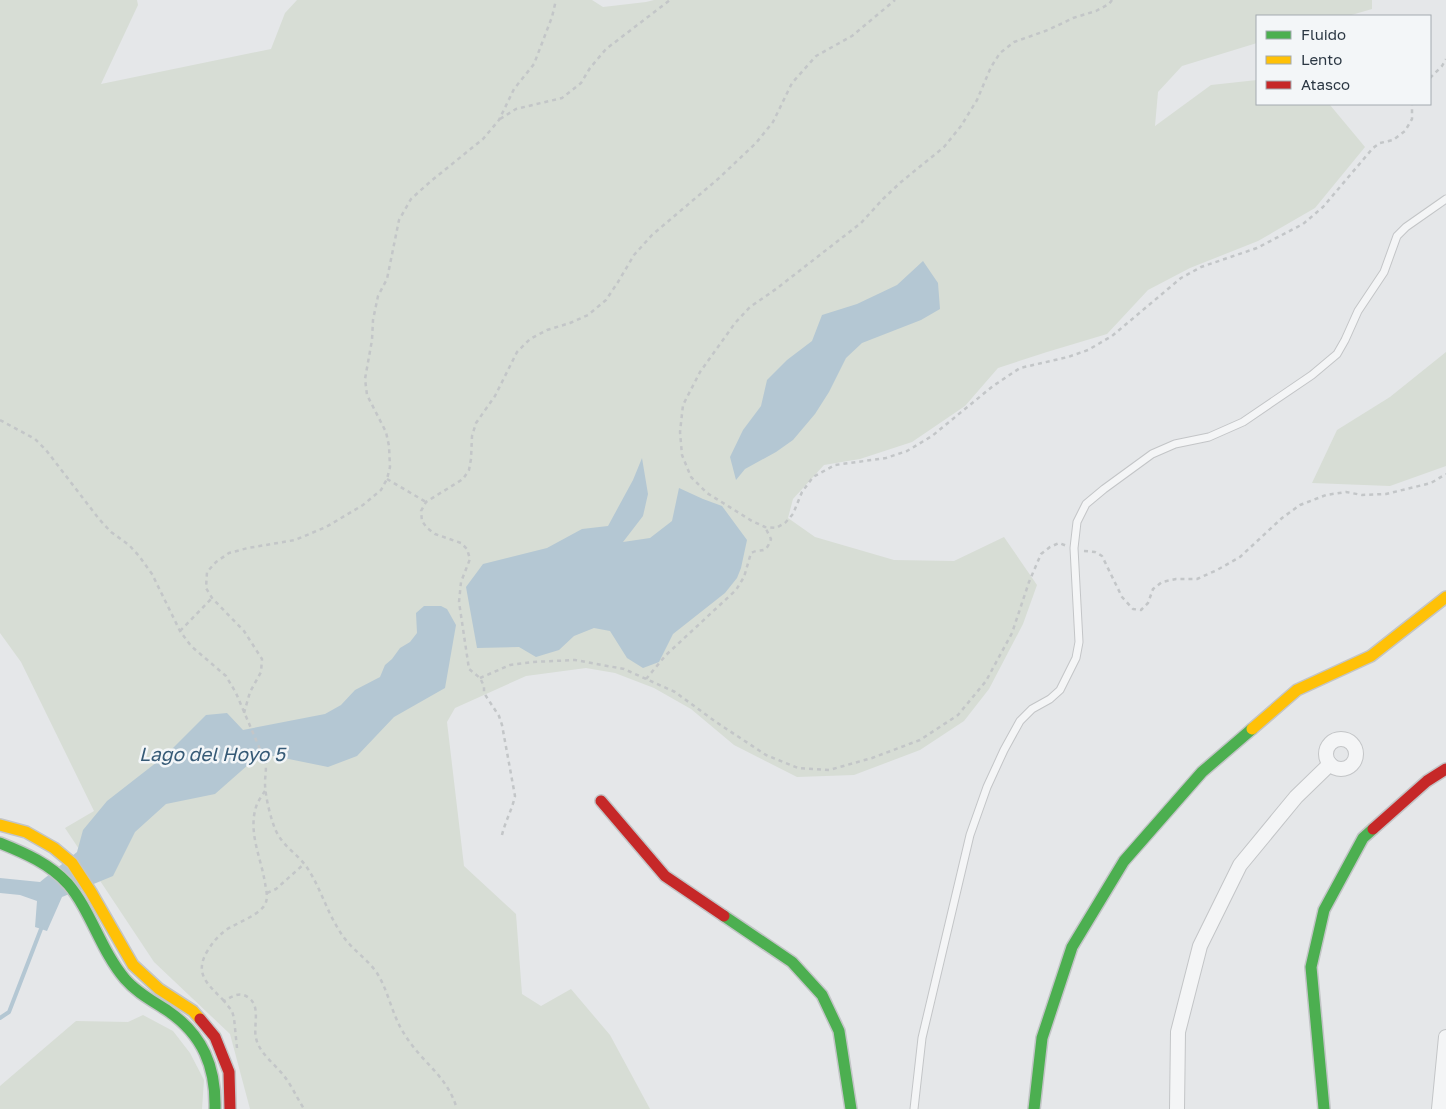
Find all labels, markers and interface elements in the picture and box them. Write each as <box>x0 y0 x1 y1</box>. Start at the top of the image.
legend <box>1256 15 1431 105</box>
text: Fluido <box>1301 25 1346 43</box>
text: Lento <box>1301 50 1342 68</box>
text: Atasco <box>1301 75 1350 93</box>
water label: Lago del Hoyo 5 <box>139 742 287 765</box>

